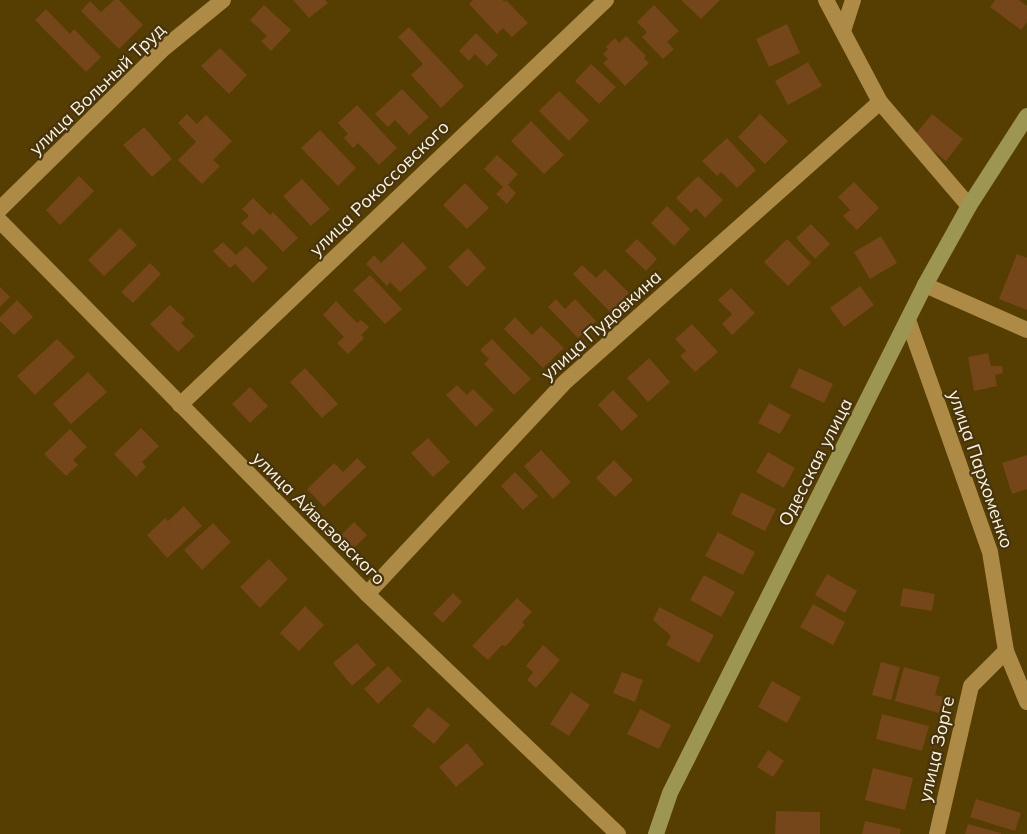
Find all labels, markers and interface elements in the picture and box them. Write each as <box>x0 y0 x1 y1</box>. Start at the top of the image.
street label: улица Вольный Труд <box>24 18 170 160</box>
street label: улица Рокоссовского <box>304 115 454 261</box>
street label: улица Пудовкина <box>536 265 666 385</box>
street label: улица Пархоменко <box>943 387 1019 551</box>
street label: Одесская улица <box>773 394 857 530</box>
street label: улица Айвазовского <box>247 446 391 590</box>
street label: улица Зорге <box>913 694 959 804</box>

